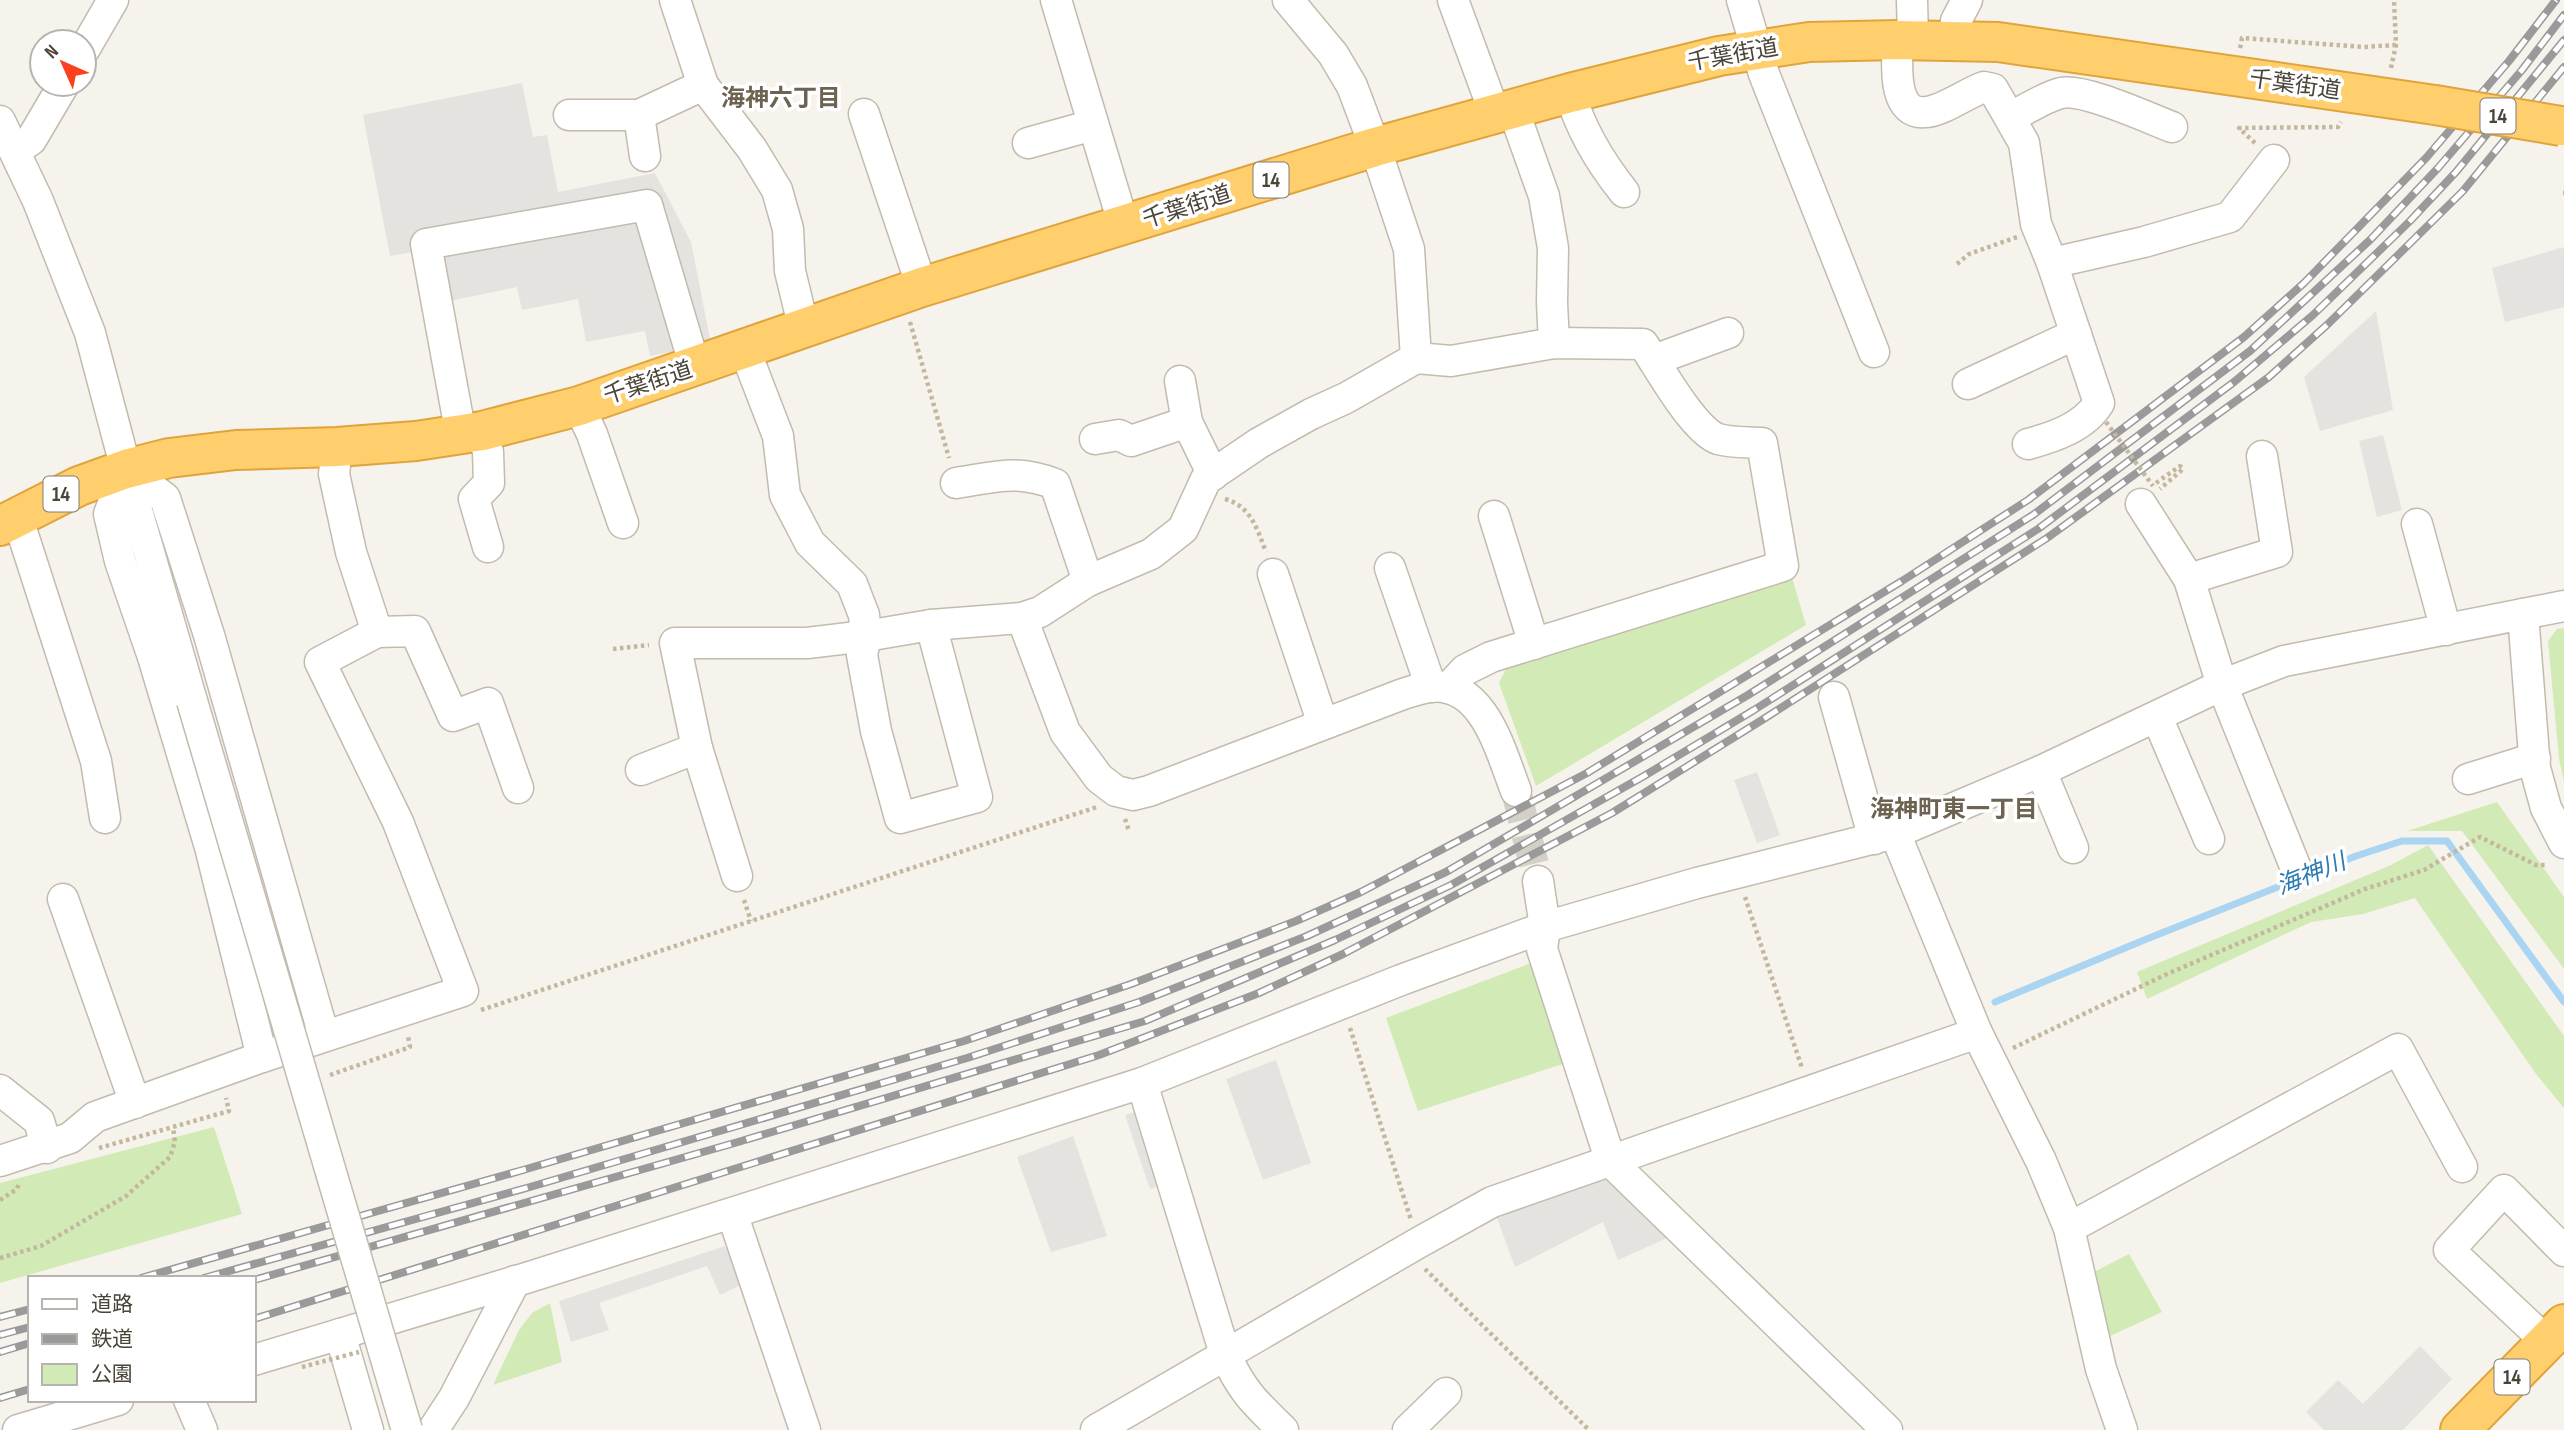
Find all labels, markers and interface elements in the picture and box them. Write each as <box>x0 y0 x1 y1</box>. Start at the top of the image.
north arrow <box>28 28 98 98</box>
street label: 千葉街道 <box>1685 33 1781 77</box>
text: N <box>40 40 64 64</box>
street label: 千葉街道 <box>2247 65 2343 105</box>
district label: 海神六丁目 <box>721 84 841 113</box>
road number: 14 <box>2480 99 2516 134</box>
road number: 14 <box>1254 162 1288 198</box>
street label: 千葉街道 <box>1139 179 1235 235</box>
street label: 千葉街道 <box>600 355 696 411</box>
road number: 14 <box>43 476 78 512</box>
district label: 海神町東一丁目 <box>1870 795 2038 824</box>
water label: 海神川 <box>2272 846 2353 901</box>
legend <box>28 1276 256 1402</box>
text: 道路 <box>91 1292 133 1317</box>
text: 鉄道 <box>91 1327 133 1352</box>
road number: 14 <box>2494 1360 2530 1394</box>
text: 公園 <box>91 1362 133 1387</box>

